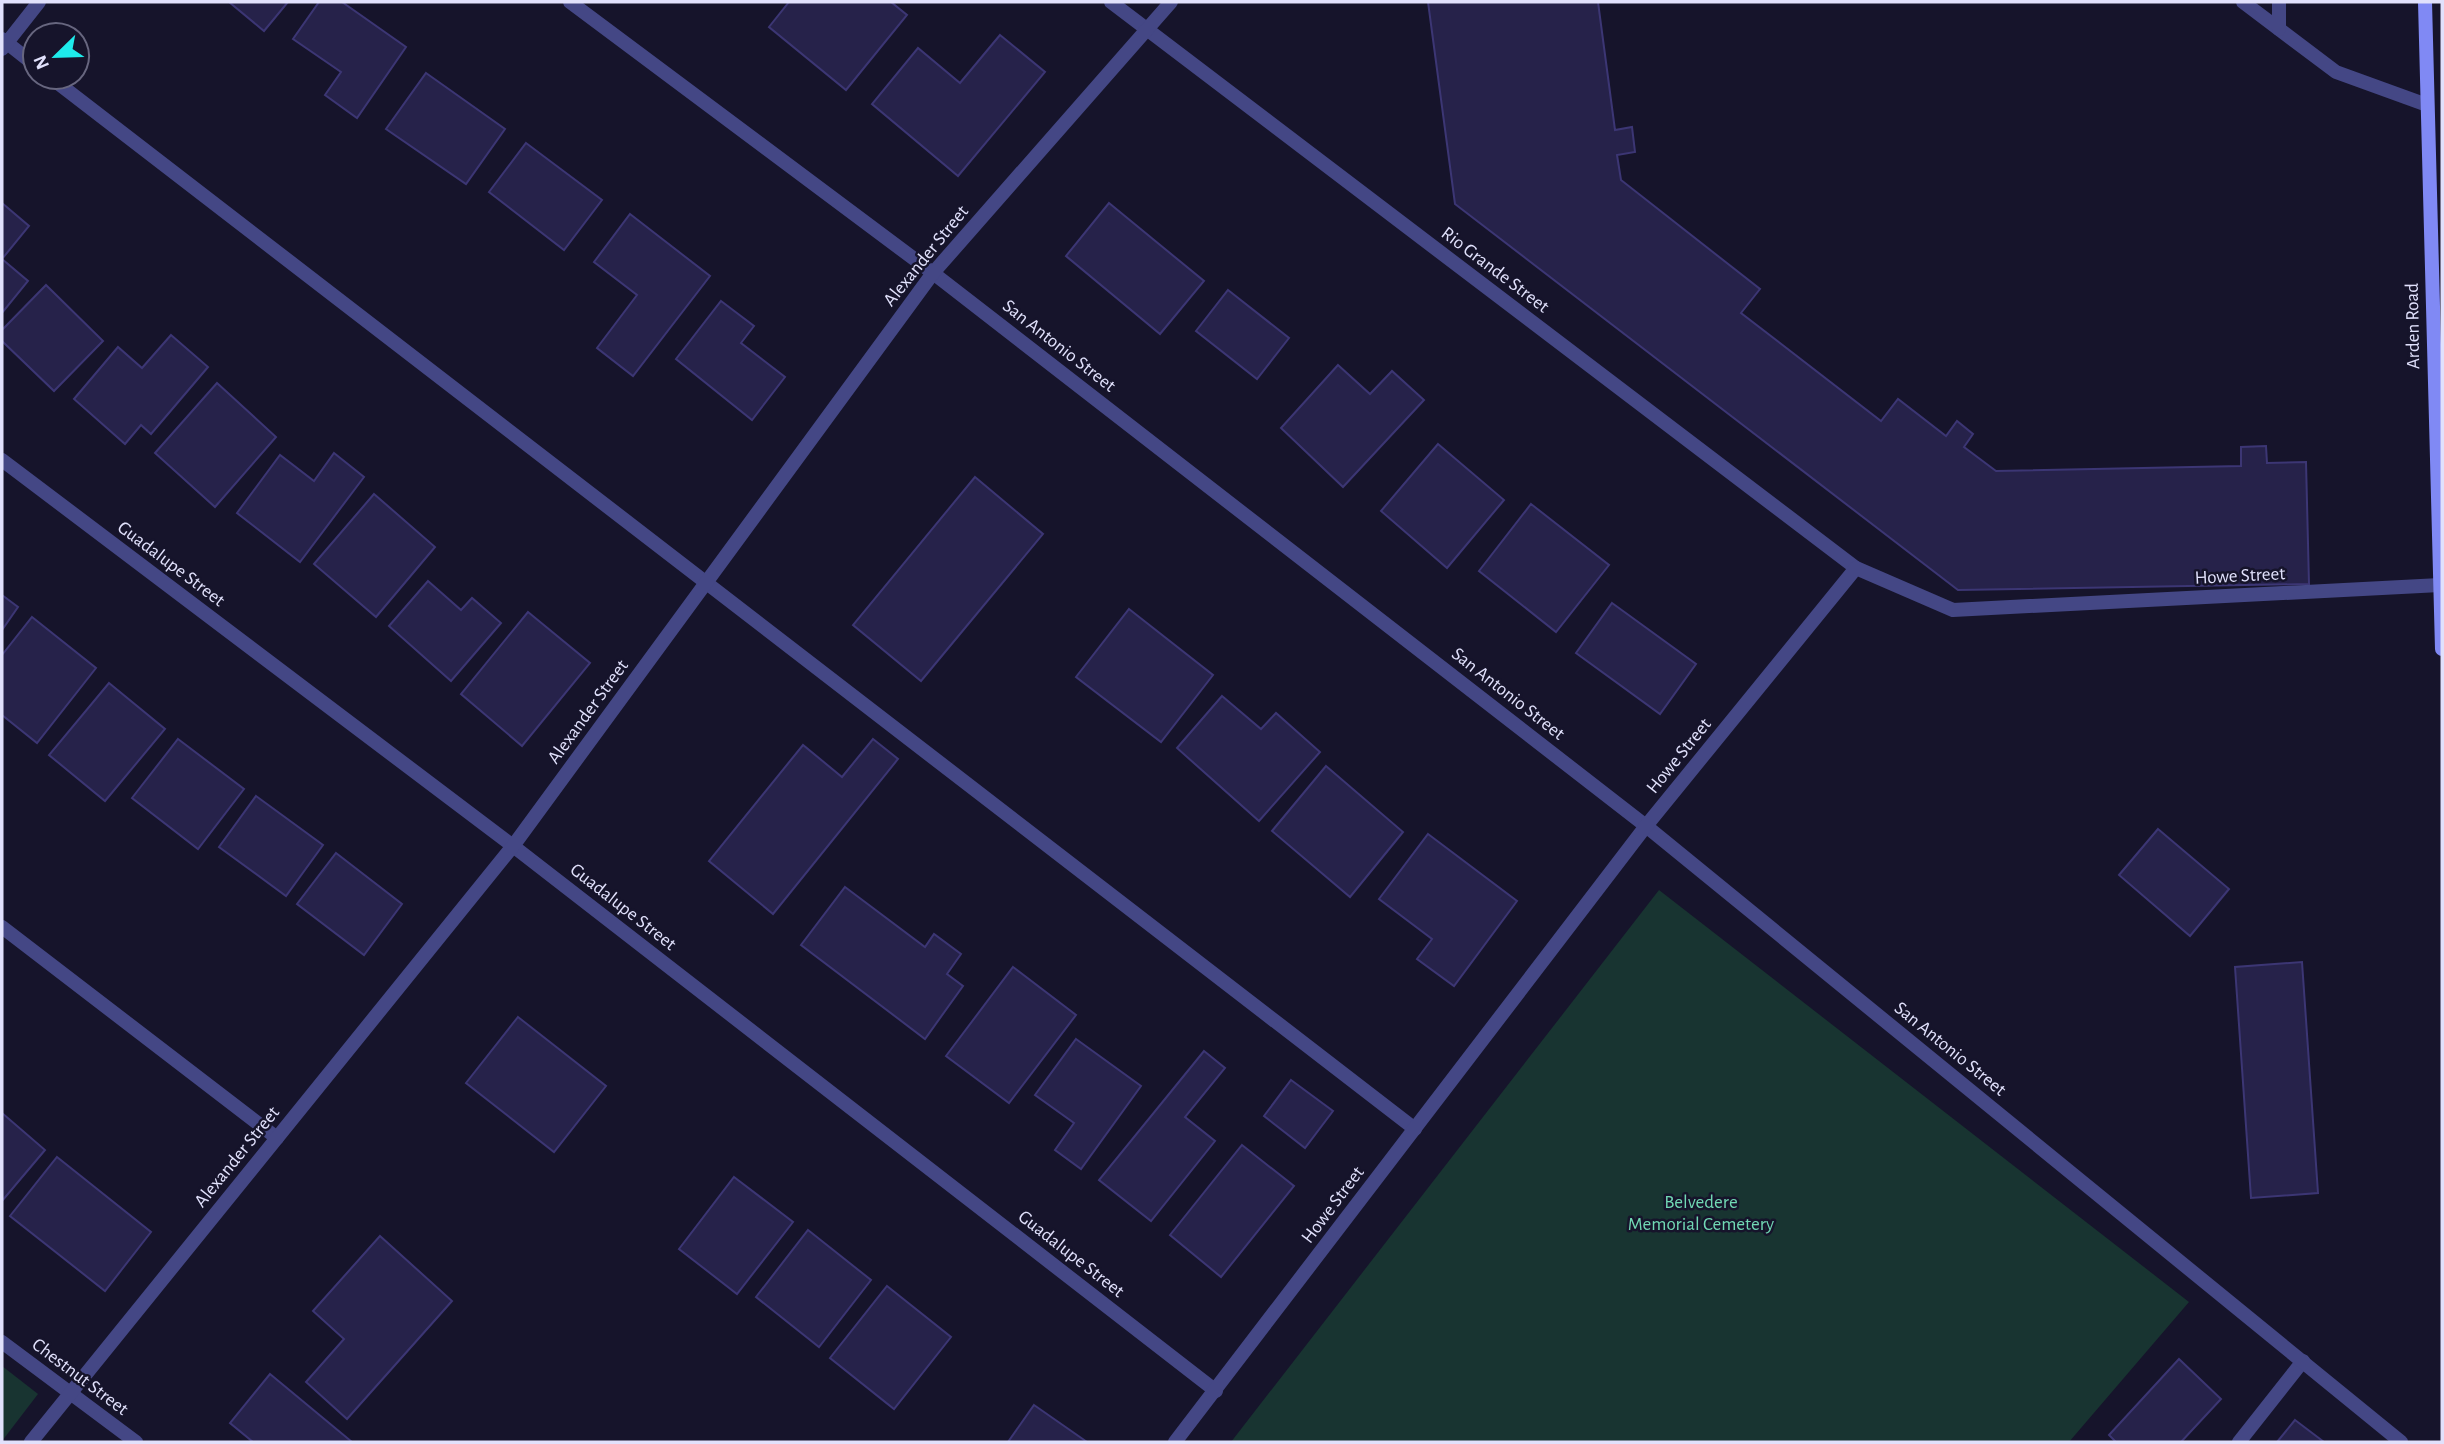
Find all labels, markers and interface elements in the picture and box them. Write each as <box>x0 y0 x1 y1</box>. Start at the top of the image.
north arrow <box>21 21 91 91</box>
text: N <box>30 52 53 72</box>
street label: Alexander Street <box>880 202 972 310</box>
street label: Rio Grande Street <box>1438 223 1552 317</box>
street label: Arden Road <box>2403 283 2423 369</box>
street label: San Antonio Street <box>999 296 1119 396</box>
street label: Guadalupe Street <box>114 518 228 610</box>
street label: Howe Street <box>2194 564 2286 588</box>
street label: San Antonio Street <box>1448 644 1568 744</box>
street label: Alexander Street <box>544 657 632 767</box>
street label: Howe Street <box>1643 715 1715 797</box>
street label: Guadalupe Street <box>566 860 680 954</box>
street label: San Antonio Street <box>1891 998 2009 1100</box>
street label: Alexander Street <box>191 1103 283 1211</box>
street label: Howe Street <box>1298 1163 1368 1247</box>
park label: Belvedere Memorial Cemetery <box>1628 1193 1774 1234</box>
street label: Guadalupe Street <box>1014 1207 1128 1301</box>
street label: Chestnut Street <box>28 1335 132 1419</box>

